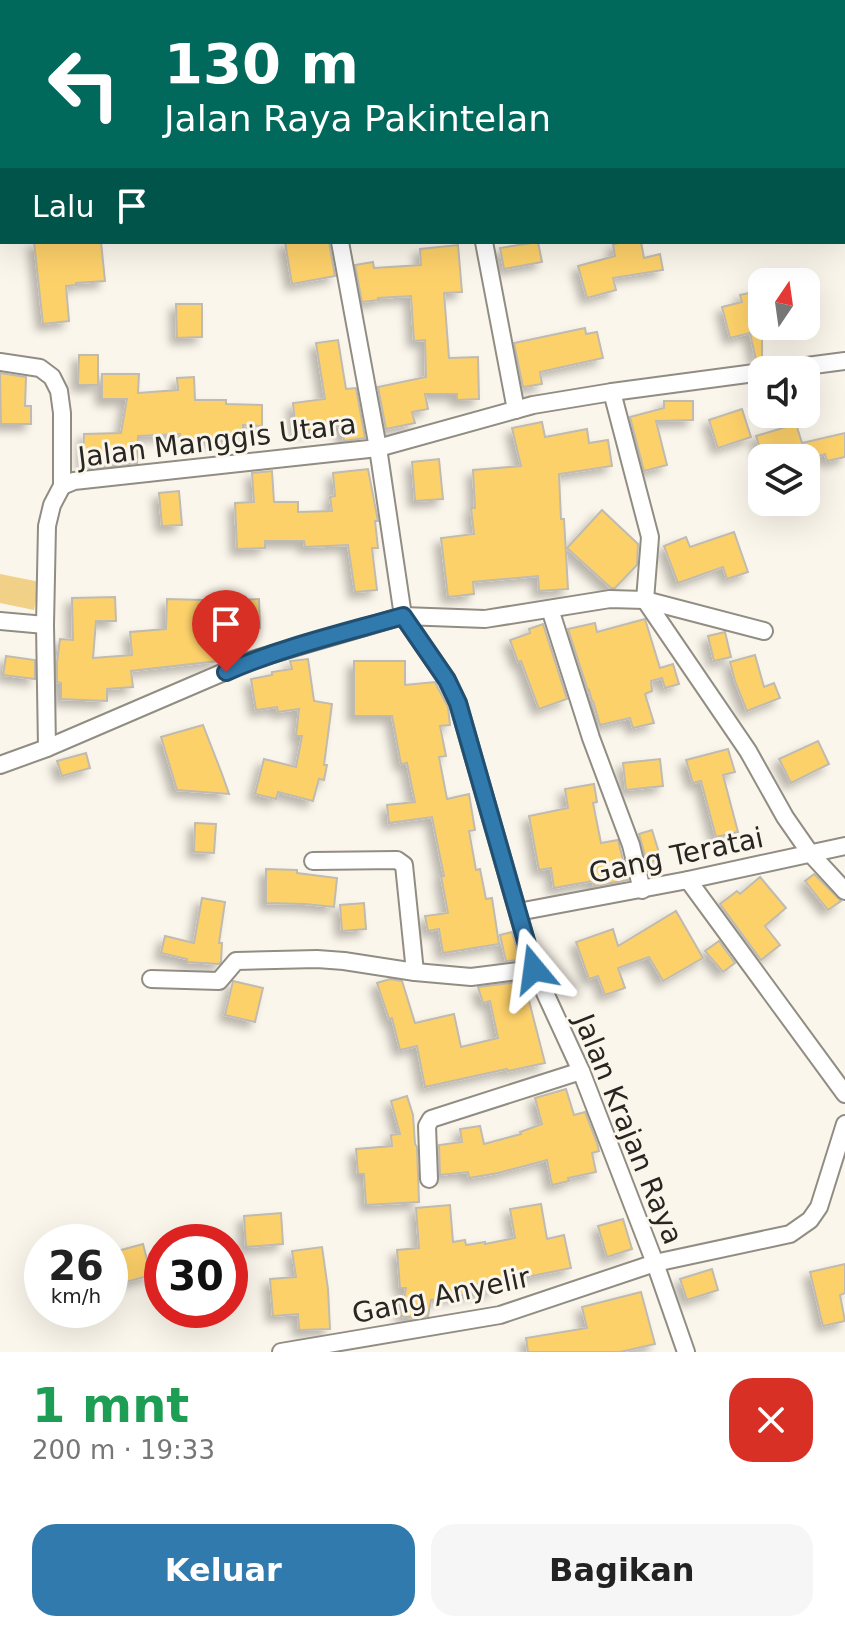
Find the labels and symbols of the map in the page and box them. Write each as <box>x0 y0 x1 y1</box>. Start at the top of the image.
north arrow <box>748 268 820 340</box>
street label: Jalan Manggis Utara <box>74 407 358 474</box>
pin <box>192 590 260 672</box>
street label: Gang Teratai <box>586 821 766 890</box>
position arrow <box>492 927 576 1011</box>
street label: Jalan Krajan Raya <box>567 1007 690 1249</box>
speed limit sign: 30 <box>144 1224 248 1328</box>
street label: Gang Anyelir <box>349 1260 534 1330</box>

